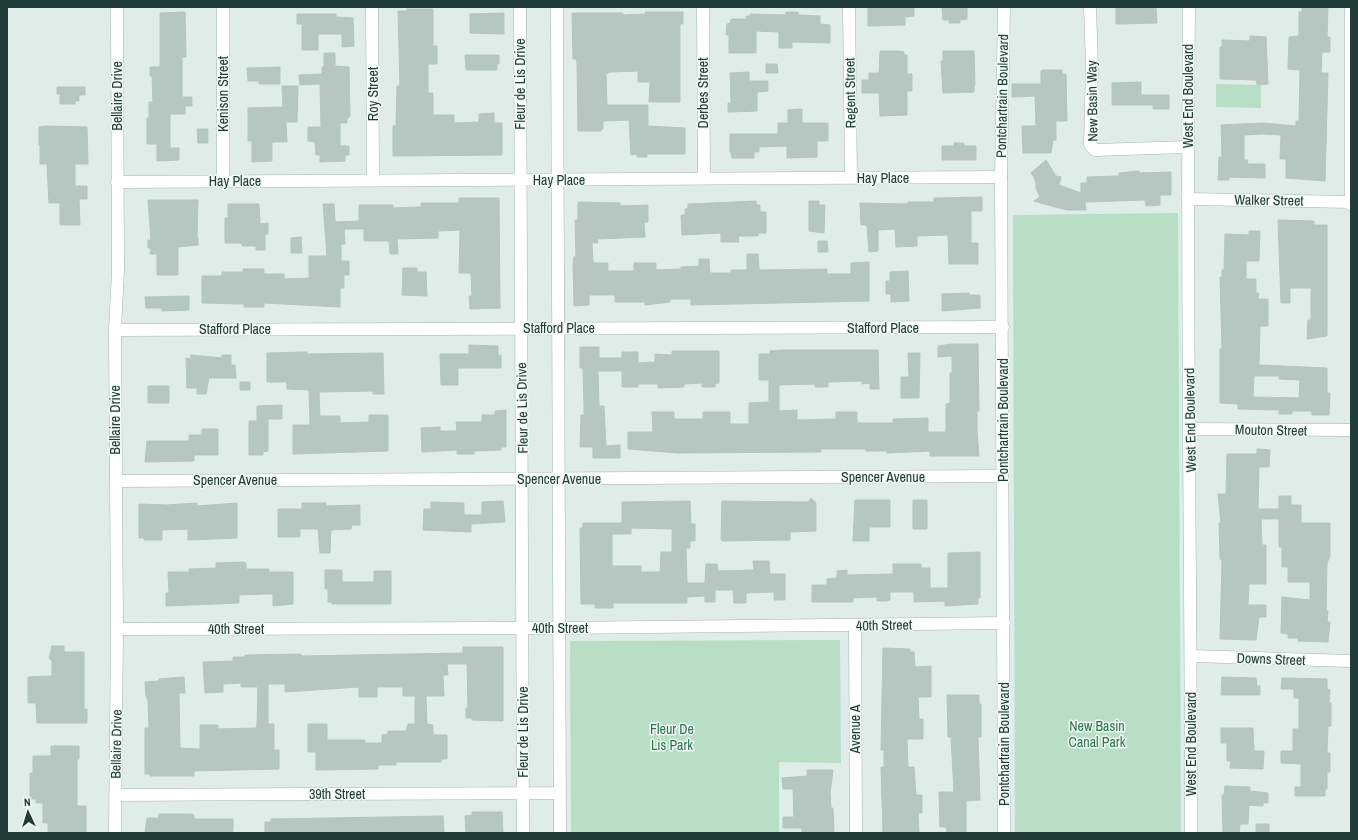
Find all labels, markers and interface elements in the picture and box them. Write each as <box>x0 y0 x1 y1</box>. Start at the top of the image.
street label: Pontchartrain Boulevard <box>992 34 1012 158</box>
street label: Fleur de Lis Drive <box>511 38 529 130</box>
street label: West End Boulevard <box>1179 44 1197 148</box>
street label: Kenison Street <box>214 56 232 132</box>
street label: Regent Street <box>840 57 860 129</box>
street label: Derbes Street <box>694 58 712 128</box>
street label: New Basin Way <box>1082 60 1102 142</box>
street label: Bellaire Drive <box>108 61 126 131</box>
street label: Roy Street <box>364 67 382 121</box>
street label: Hay Place <box>857 169 909 187</box>
street label: Hay Place <box>533 171 585 189</box>
street label: Hay Place <box>209 172 261 190</box>
street label: Walker Street <box>1234 190 1304 210</box>
street label: Stafford Place <box>523 319 595 337</box>
street label: Stafford Place <box>847 319 919 337</box>
street label: Stafford Place <box>199 320 271 338</box>
street label: Pontchartrain Boulevard <box>994 358 1012 482</box>
street label: Fleur de Lis Drive <box>512 362 532 454</box>
street label: West End Boulevard <box>1180 368 1200 472</box>
street label: Bellaire Drive <box>106 385 124 455</box>
street label: Mouton Street <box>1235 420 1307 440</box>
street label: Spencer Avenue <box>841 468 925 486</box>
street label: Spencer Avenue <box>517 470 601 488</box>
street label: Spencer Avenue <box>193 471 277 489</box>
street label: 40th Street <box>856 616 912 634</box>
street label: 40th Street <box>532 619 588 637</box>
street label: 40th Street <box>208 620 264 638</box>
street label: Downs Street <box>1236 649 1306 669</box>
street label: Pontchartrain Boulevard <box>995 682 1013 806</box>
street label: Fleur de Lis Drive <box>514 686 532 778</box>
street label: West End Boulevard <box>1182 692 1200 796</box>
street label: Avenue A <box>846 704 864 754</box>
street label: Bellaire Drive <box>106 709 126 779</box>
park label: New Basin Canal Park <box>1069 717 1126 751</box>
park label: Fleur De Lis Park <box>650 720 694 754</box>
street label: 39th Street <box>309 785 365 803</box>
north arrow <box>8 792 48 832</box>
text: N <box>24 795 31 809</box>

